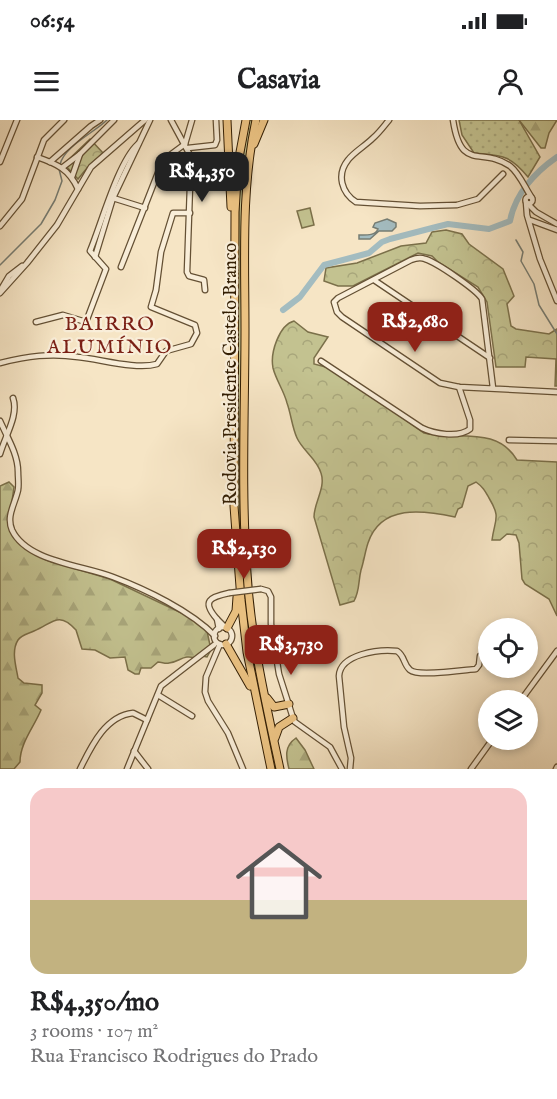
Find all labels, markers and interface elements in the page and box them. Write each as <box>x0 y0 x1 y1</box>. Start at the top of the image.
text: 06:54 <box>30 7 75 35</box>
text: Casavia <box>237 64 320 98</box>
icon: menu <box>30 65 63 98</box>
icon: person <box>494 65 527 98</box>
pin: R$4,350 <box>147 152 257 203</box>
text: R$4,350 <box>169 159 235 184</box>
street label: Rodovia Presidente Castelo Branco <box>220 243 243 505</box>
pin: R$2,680 <box>360 302 470 353</box>
text: R$2,680 <box>381 309 449 334</box>
district label: BAIRRO ALUMÍNIO <box>46 312 173 360</box>
pin: R$2,130 <box>189 529 299 580</box>
text: R$2,130 <box>211 536 277 561</box>
map controls <box>478 618 538 750</box>
button: locate <box>478 618 538 678</box>
pin: R$3,730 <box>236 625 346 676</box>
text: R$3,730 <box>259 632 323 657</box>
button: layers <box>478 690 538 750</box>
icon: home <box>225 827 333 935</box>
text: R$4,350/mo <box>30 986 159 1019</box>
text: 3 rooms · 107 m² <box>30 1019 158 1044</box>
text: Rua Francisco Rodrigues do Prado <box>30 1044 318 1069</box>

